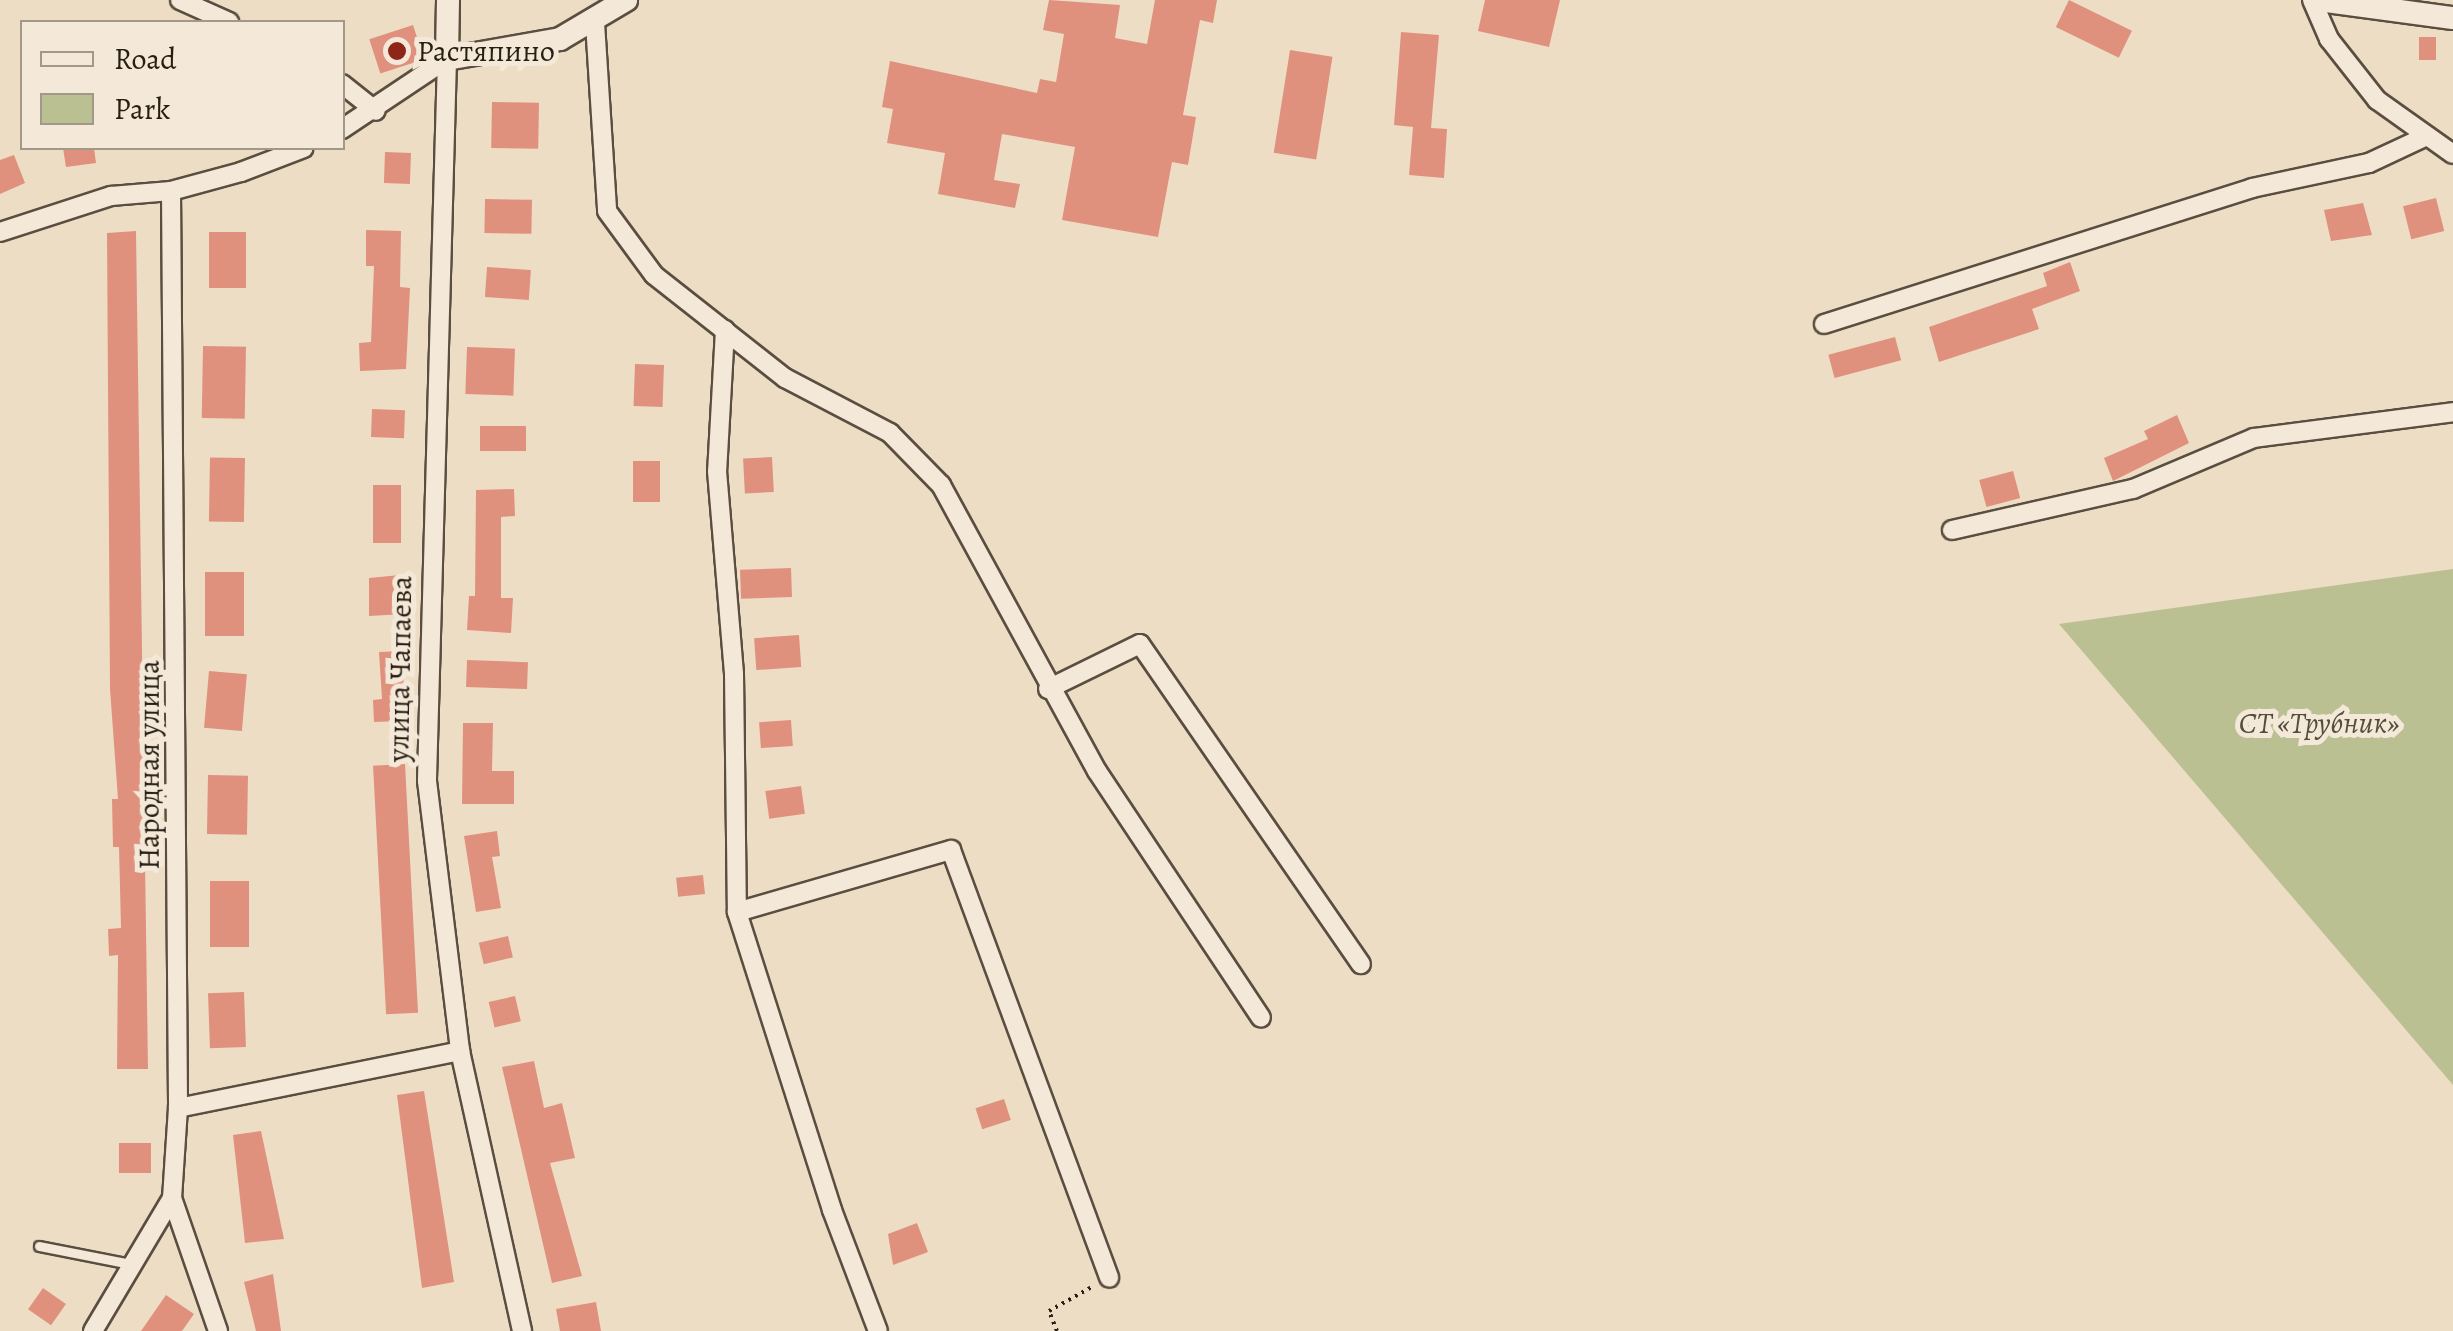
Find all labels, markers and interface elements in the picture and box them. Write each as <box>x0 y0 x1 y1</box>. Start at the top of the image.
legend <box>20 20 345 150</box>
place label: Растяпино <box>417 33 555 69</box>
text: Road <box>114 39 176 79</box>
marker: Растяпино <box>386 40 408 62</box>
text: Park <box>114 89 170 129</box>
street label: улица Чапаева <box>380 576 420 762</box>
street label: Народная улица <box>131 660 167 870</box>
park label: СТ «Трубник» <box>2239 705 2399 741</box>

